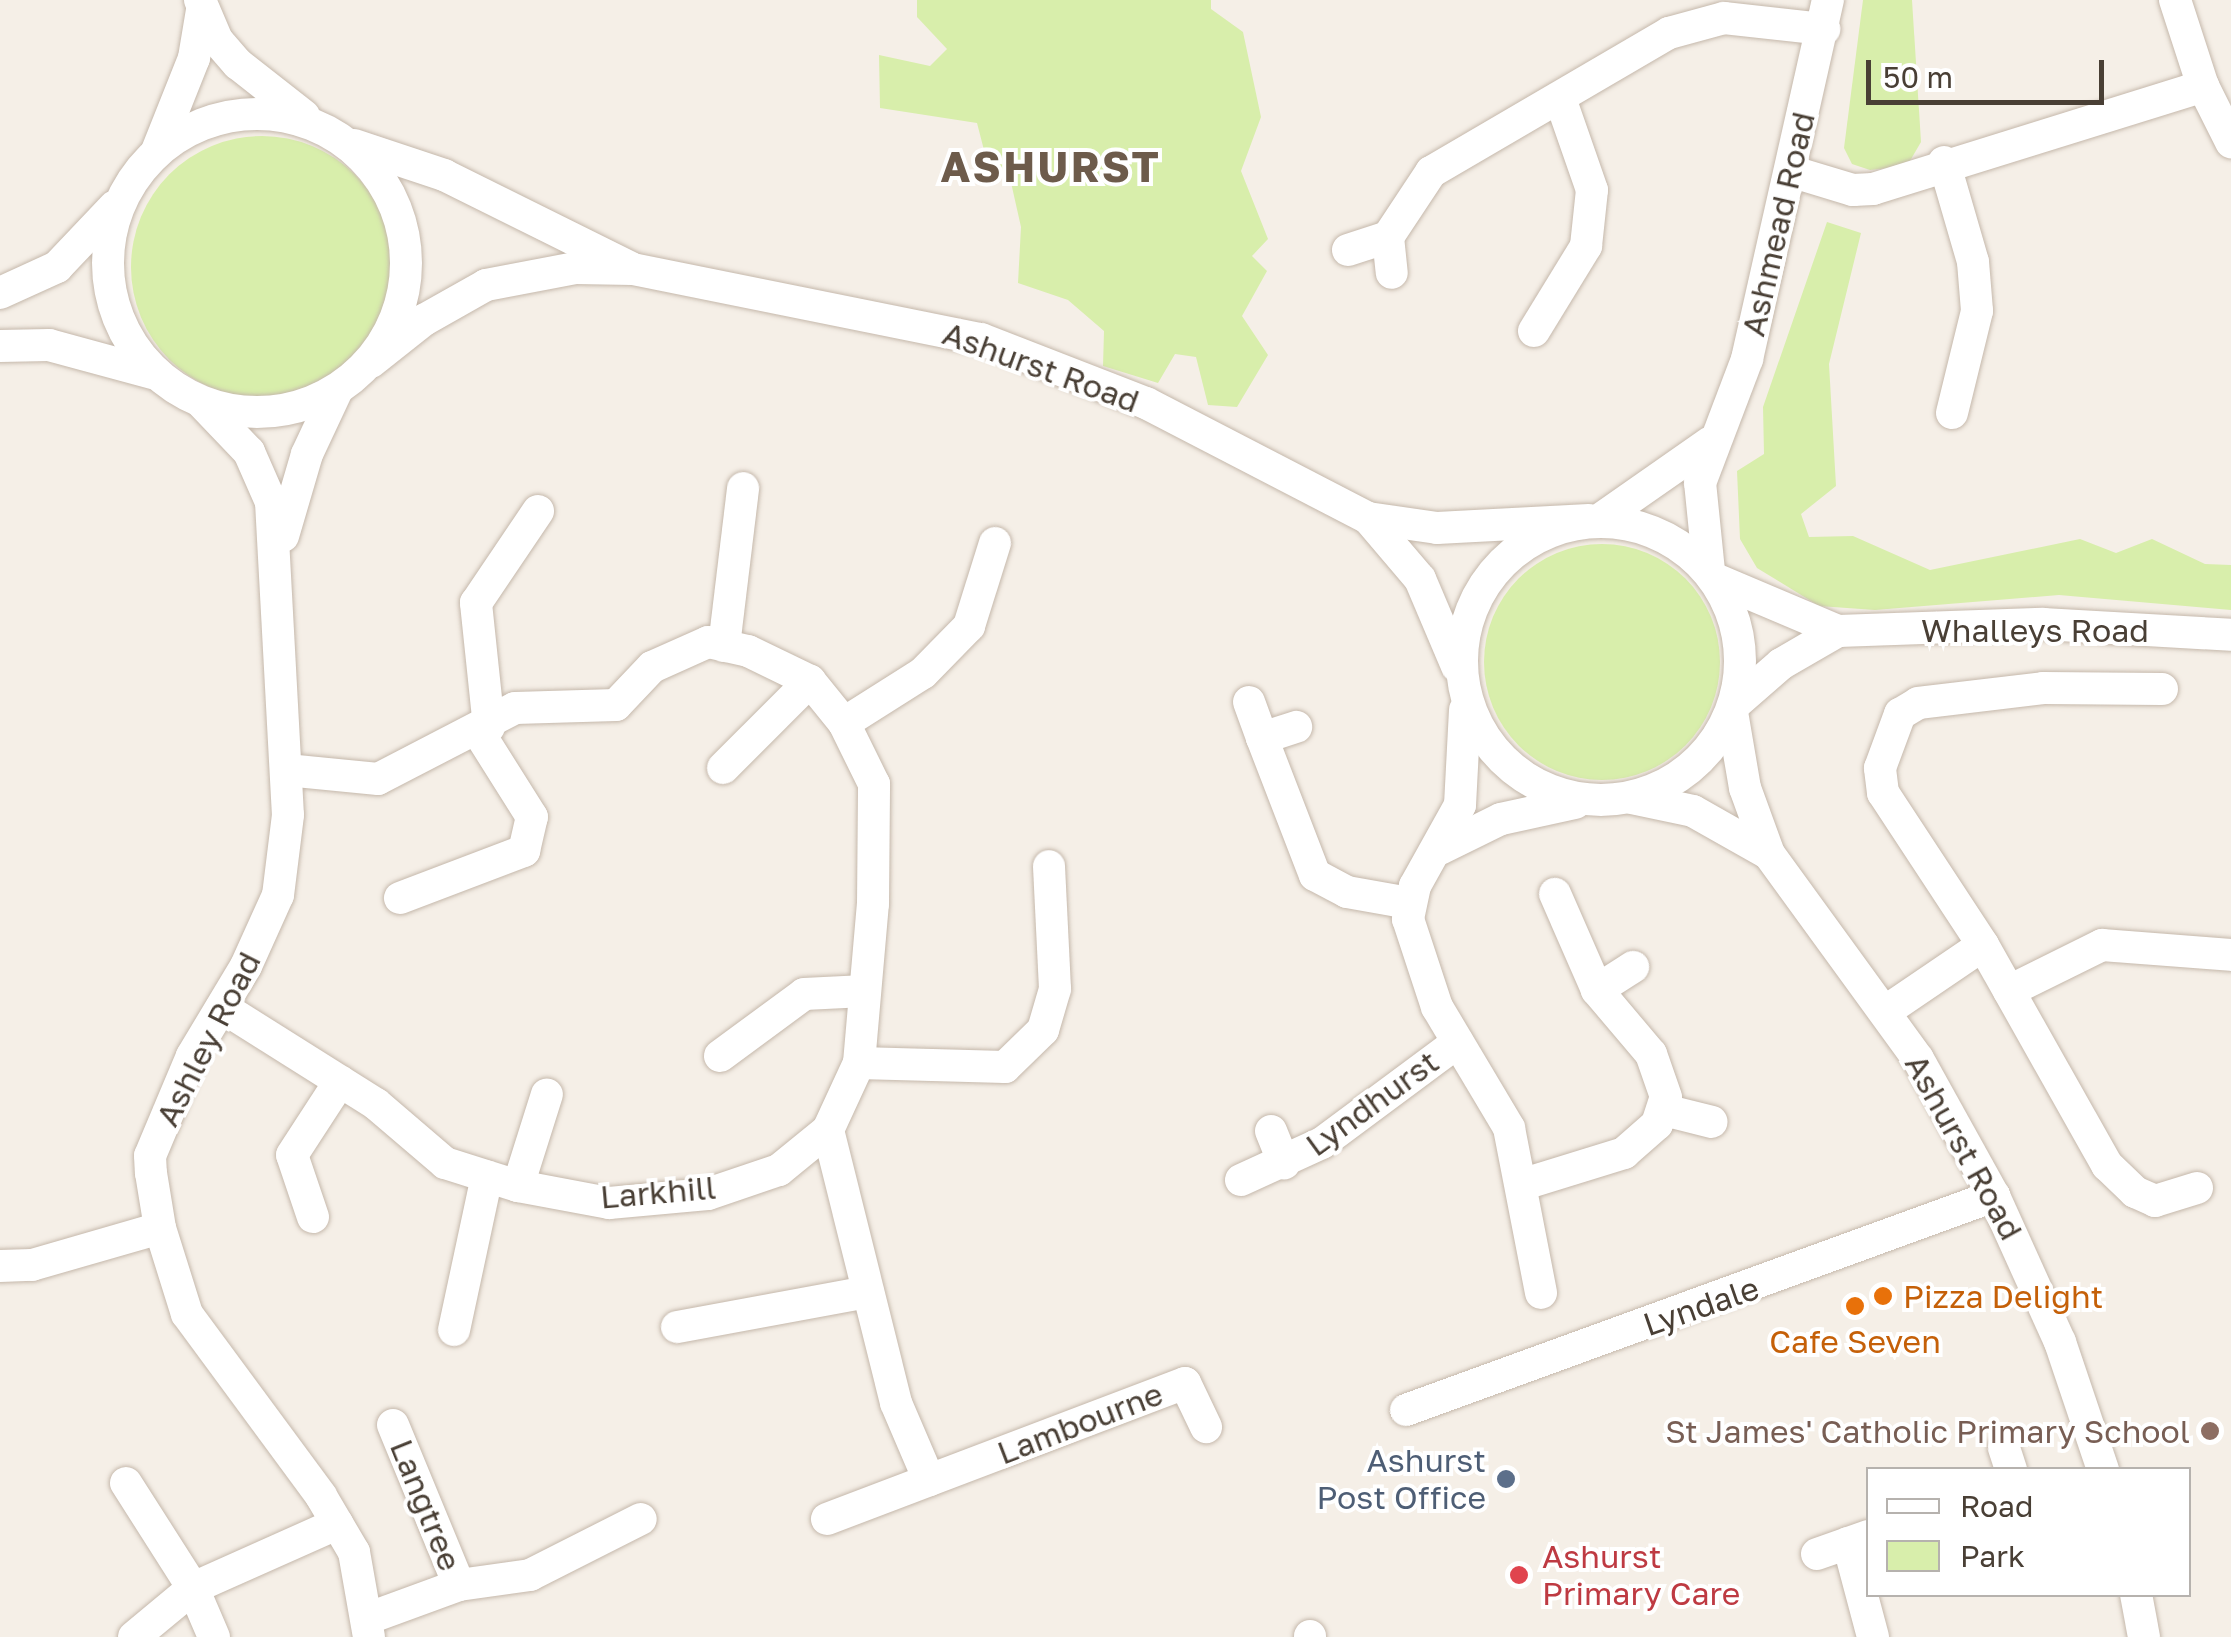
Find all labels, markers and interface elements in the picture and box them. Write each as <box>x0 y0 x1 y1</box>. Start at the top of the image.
scale bar <box>1871 40 2108 102</box>
text: 50 m <box>1883 59 1953 95</box>
street label: Ashmead Road <box>1734 108 1822 340</box>
district label: ASHURST <box>941 141 1161 191</box>
street label: Ashurst Road <box>938 314 1144 420</box>
street label: Whalleys Road <box>1921 611 2149 649</box>
street label: Ashley Road <box>148 946 268 1132</box>
street label: Lyndhurst <box>1298 1042 1446 1164</box>
street label: Ashurst Road <box>1897 1048 2031 1246</box>
street label: Larkhill <box>599 1168 717 1216</box>
street label: Lyndale <box>1638 1268 1764 1344</box>
place label: Pizza Delight <box>1903 1277 2103 1315</box>
marker: Pizza Delight <box>1872 1285 1894 1307</box>
marker: Cafe Seven <box>1844 1295 1866 1317</box>
place label: Cafe Seven <box>1769 1322 1941 1360</box>
street label: Lambourne <box>992 1374 1168 1472</box>
place label: St James' Catholic Primary School <box>1665 1412 2190 1450</box>
marker: St James' Catholic Primary School <box>2199 1420 2221 1442</box>
street label: Langtree <box>382 1434 470 1576</box>
place label: Ashurst Post Office <box>1316 1442 1486 1517</box>
legend <box>1866 1467 2191 1597</box>
marker: Ashurst Post Office <box>1495 1468 1517 1490</box>
text: Road <box>1960 1488 2034 1524</box>
place label: Ashurst Primary Care <box>1542 1538 1740 1613</box>
text: Park <box>1960 1538 2025 1574</box>
marker: Ashurst Primary Care <box>1506 1562 1532 1588</box>

